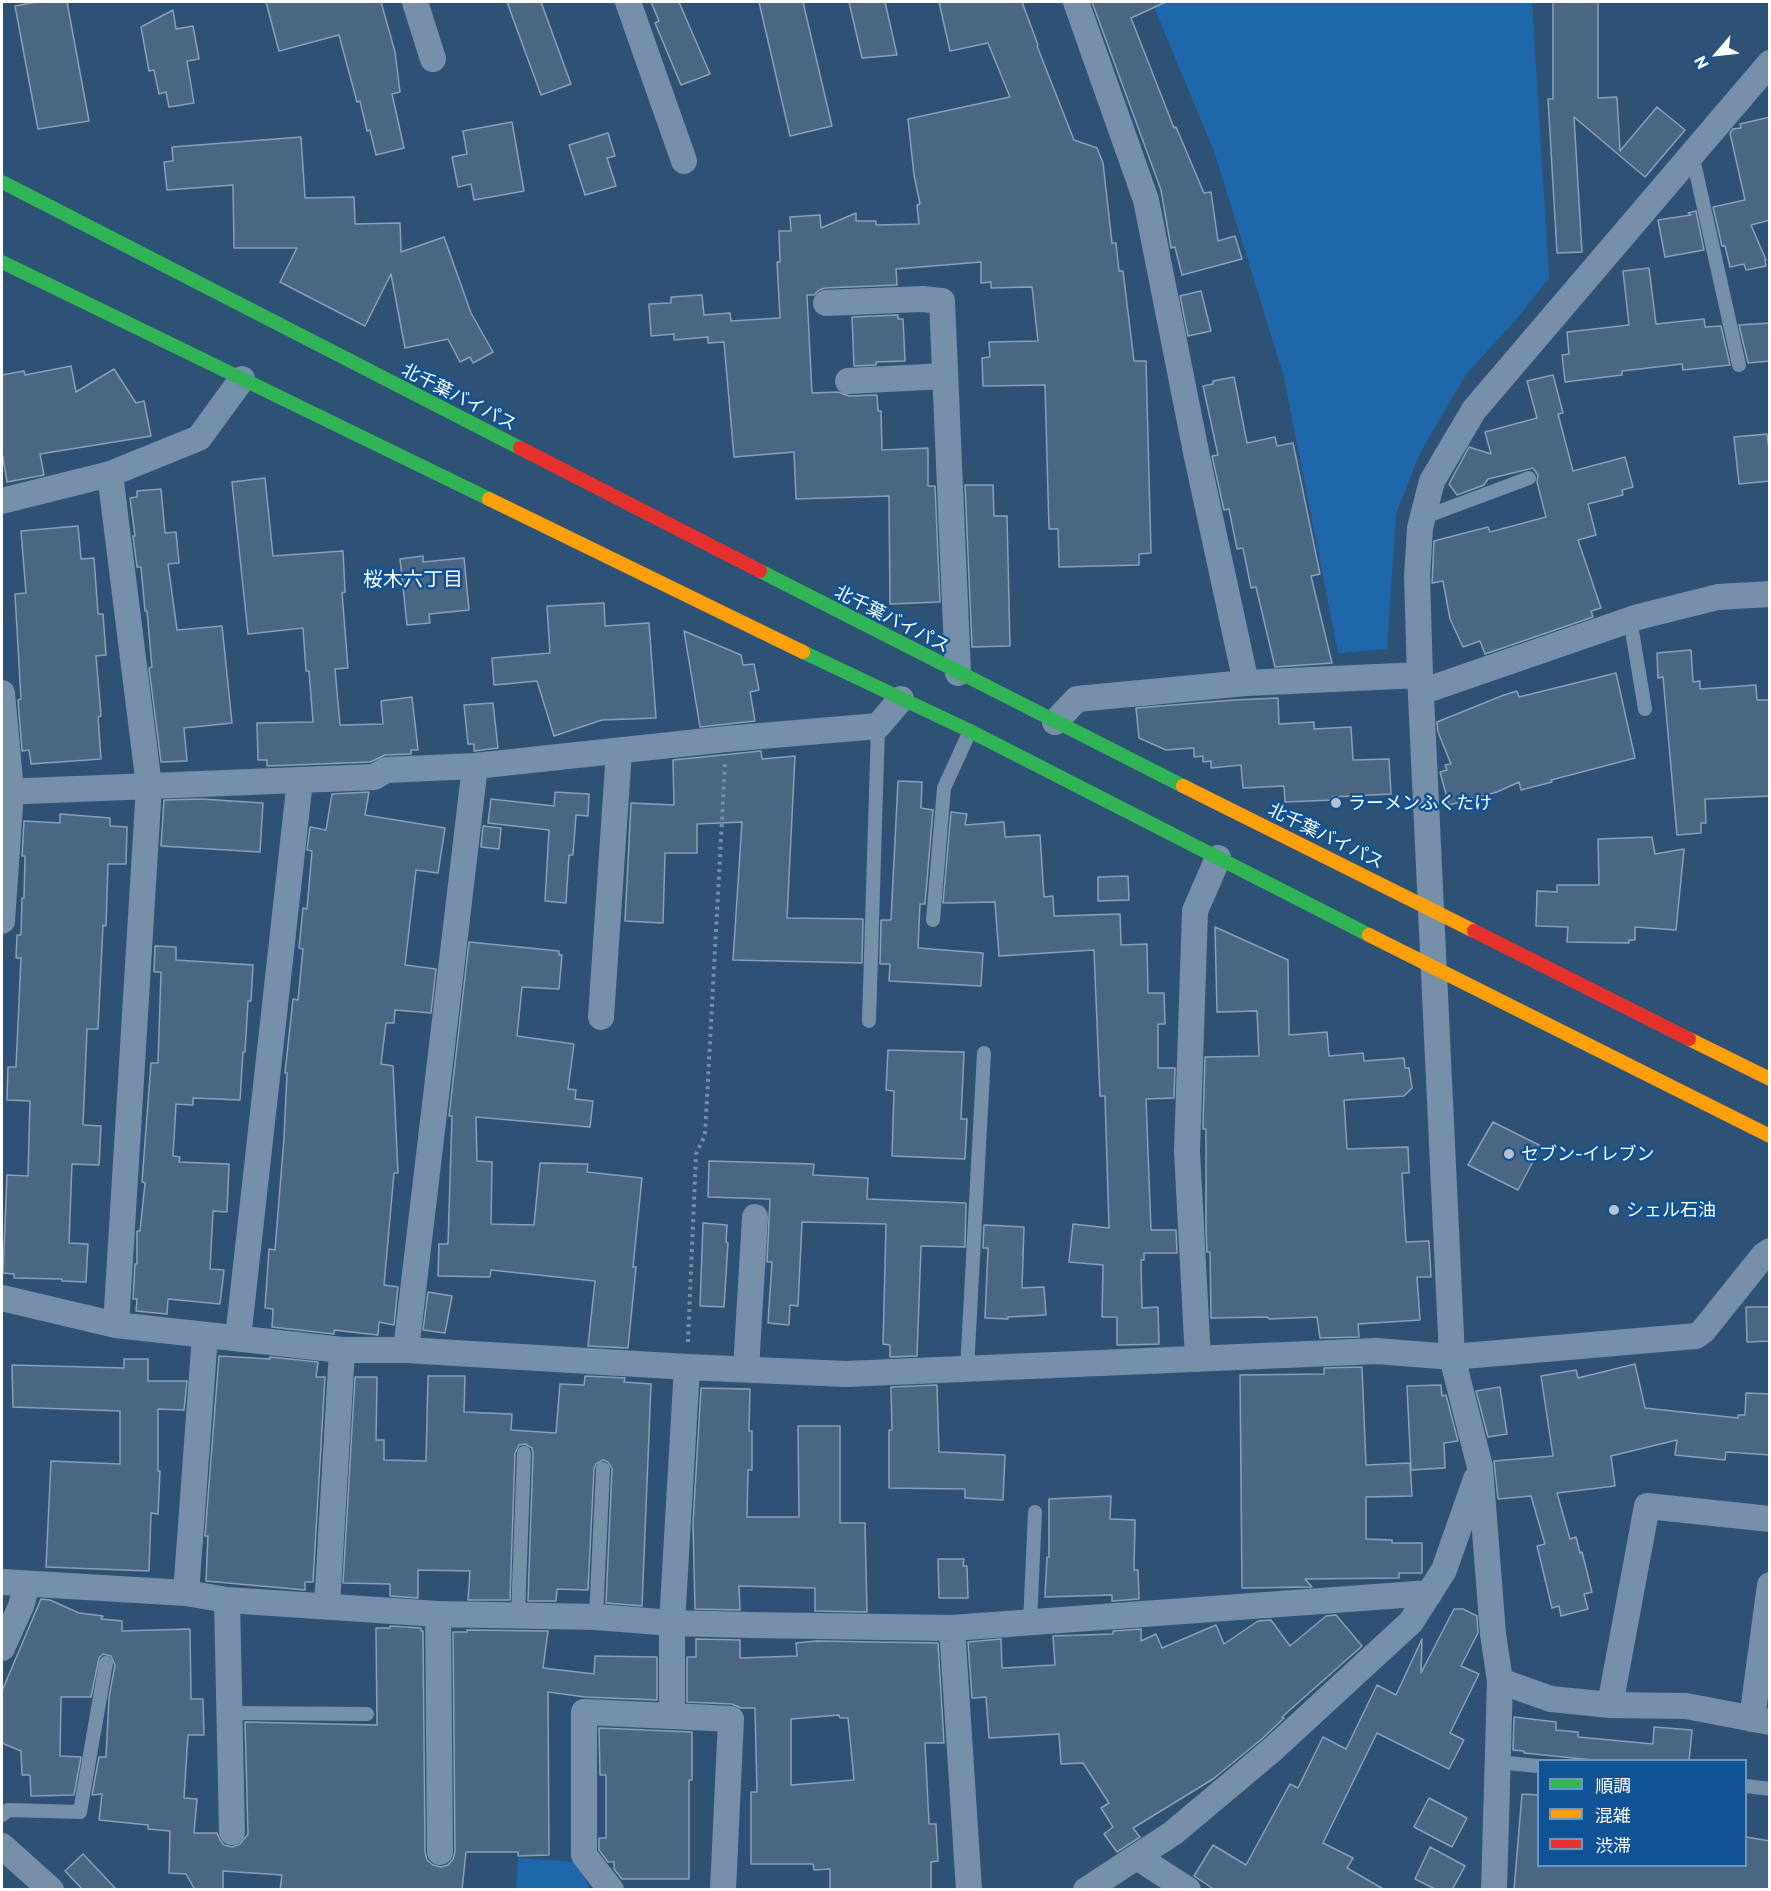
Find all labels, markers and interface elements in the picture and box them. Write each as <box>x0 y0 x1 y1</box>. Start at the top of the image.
north arrow <box>1687 24 1747 84</box>
text: N <box>1689 53 1712 72</box>
street label: 北千葉バイパス <box>398 359 520 435</box>
district label: 桜木六丁目 <box>363 567 463 591</box>
street label: 北千葉バイパス <box>831 581 953 657</box>
place label: ラーメンふくたけ <box>1348 792 1492 814</box>
marker: ラーメンふくたけ <box>1329 796 1343 810</box>
street label: 北千葉バイパス <box>1265 799 1387 873</box>
place label: セブン-イレブン <box>1521 1143 1655 1165</box>
marker: セブン-イレブン <box>1502 1147 1516 1161</box>
place label: シェル石油 <box>1626 1199 1716 1221</box>
marker: シェル石油 <box>1607 1203 1621 1217</box>
legend <box>1537 1759 1747 1867</box>
text: 順調 <box>1595 1774 1631 1796</box>
text: 混雑 <box>1595 1804 1631 1826</box>
text: 渋滞 <box>1595 1834 1631 1856</box>

